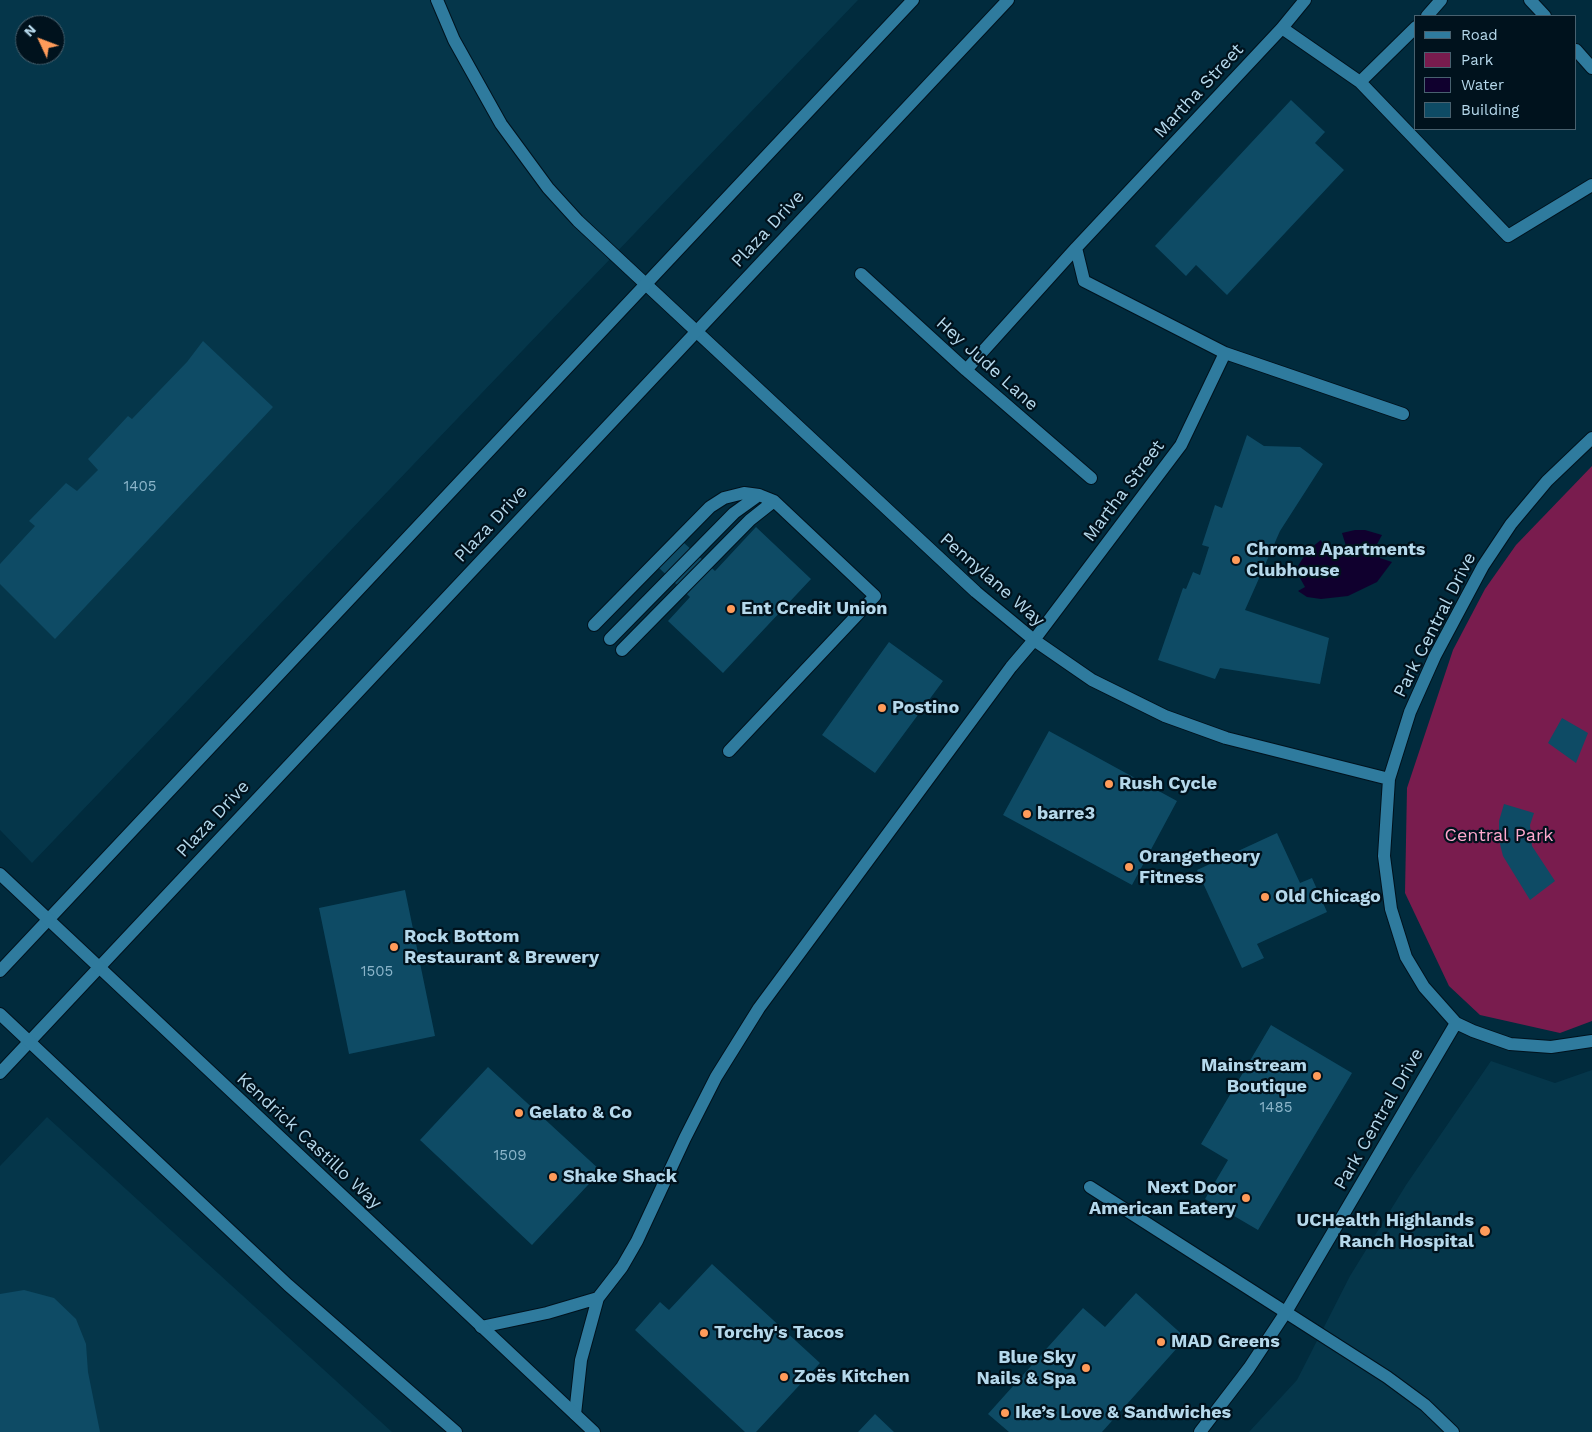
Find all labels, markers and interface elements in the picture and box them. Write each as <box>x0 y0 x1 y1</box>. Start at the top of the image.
north arrow <box>15 15 65 65</box>
legend <box>1414 15 1577 130</box>
text: N <box>20 21 39 40</box>
text: Road <box>1461 26 1498 44</box>
street label: Martha Street <box>1150 39 1248 143</box>
text: Park <box>1461 51 1493 69</box>
text: Water <box>1461 76 1504 94</box>
text: Building <box>1461 101 1519 119</box>
street label: Plaza Drive <box>727 186 809 272</box>
street label: Hey Jude Lane <box>932 313 1042 415</box>
street label: Martha Street <box>1079 436 1169 546</box>
house number: 1405 <box>123 478 157 496</box>
street label: Plaza Drive <box>450 481 532 567</box>
street label: Pennylane Way <box>935 529 1049 631</box>
place label: Chroma Apartments Clubhouse <box>1246 539 1425 582</box>
street label: Park Central Drive <box>1389 549 1481 701</box>
marker: Chroma Apartments Clubhouse <box>1230 554 1242 566</box>
place label: Ent Credit Union <box>741 598 887 620</box>
marker: Ent Credit Union <box>725 603 737 615</box>
place label: Postino <box>892 697 959 719</box>
marker: Postino <box>876 702 888 714</box>
place label: Rush Cycle <box>1119 773 1217 795</box>
street label: Plaza Drive <box>172 776 254 862</box>
marker: Rush Cycle <box>1103 778 1115 790</box>
place label: barre3 <box>1037 803 1095 825</box>
marker: barre3 <box>1021 808 1033 820</box>
park label: Central Park <box>1445 825 1553 847</box>
place label: Orangetheory Fitness <box>1139 846 1260 889</box>
marker: Orangetheory Fitness <box>1123 861 1135 873</box>
place label: Old Chicago <box>1275 886 1381 908</box>
marker: Old Chicago <box>1259 891 1271 903</box>
place label: Rock Bottom Restaurant & Brewery <box>404 926 599 969</box>
marker: Rock Bottom Restaurant & Brewery <box>388 941 400 953</box>
house number: 1505 <box>361 963 393 981</box>
street label: Park Central Drive <box>1330 1044 1428 1194</box>
place label: Mainstream Boutique <box>1201 1055 1307 1098</box>
street label: Kendrick Castillo Way <box>232 1068 386 1214</box>
marker: Mainstream Boutique <box>1311 1070 1323 1082</box>
house number: 1485 <box>1260 1099 1292 1117</box>
place label: Gelato & Co <box>529 1102 632 1124</box>
marker: Gelato & Co <box>513 1107 525 1119</box>
house number: 1509 <box>493 1147 527 1165</box>
place label: Shake Shack <box>563 1166 677 1188</box>
marker: Shake Shack <box>547 1171 559 1183</box>
place label: Next Door American Eatery <box>1089 1177 1236 1220</box>
marker: Next Door American Eatery <box>1240 1192 1252 1204</box>
place label: UCHealth Highlands Ranch Hospital <box>1297 1210 1474 1252</box>
marker: UCHealth Highlands Ranch Hospital <box>1478 1224 1492 1238</box>
place label: Torchy's Tacos <box>714 1322 844 1344</box>
marker: Torchy's Tacos <box>698 1327 710 1339</box>
place label: MAD Greens <box>1171 1331 1280 1353</box>
marker: MAD Greens <box>1155 1336 1167 1348</box>
place label: Blue Sky Nails & Spa <box>976 1347 1076 1390</box>
marker: Blue Sky Nails & Spa <box>1080 1362 1092 1374</box>
place label: Zoës Kitchen <box>794 1366 910 1388</box>
marker: Zoës Kitchen <box>778 1371 790 1383</box>
place label: Ike’s Love & Sandwiches <box>1015 1402 1231 1424</box>
marker: Ike’s Love & Sandwiches <box>999 1407 1011 1419</box>

